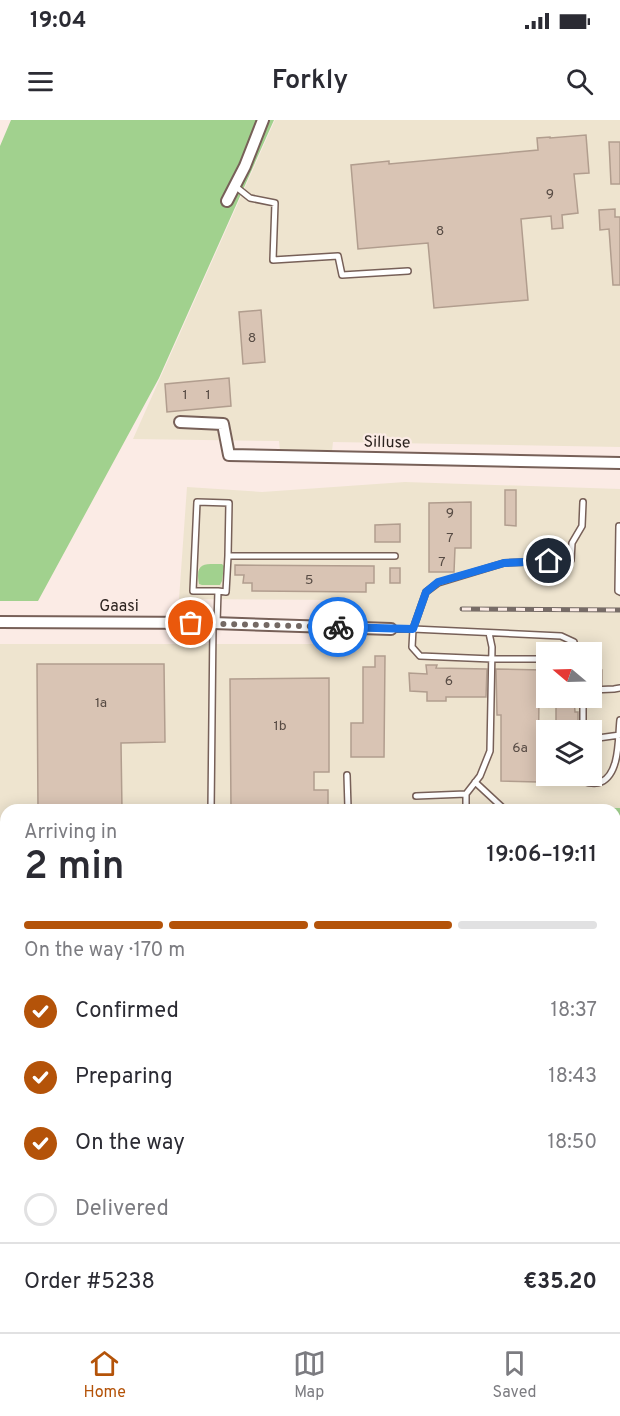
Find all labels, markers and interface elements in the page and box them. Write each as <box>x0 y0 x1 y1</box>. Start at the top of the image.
text: 19:04 <box>30 8 86 35</box>
text: Forkly <box>272 64 348 98</box>
icon: menu <box>24 65 57 98</box>
icon: search <box>563 65 596 98</box>
house number: 9 <box>546 186 554 203</box>
house number: 8 <box>436 223 444 240</box>
house number: 8 <box>248 330 256 347</box>
house number: 1 <box>182 387 188 404</box>
house number: 1 <box>205 387 211 404</box>
street label: Silluse <box>363 433 411 453</box>
house number: 9 <box>446 505 454 522</box>
house number: 7 <box>446 530 454 547</box>
pin <box>523 535 574 586</box>
icon: home <box>532 544 565 577</box>
house number: 7 <box>438 554 446 571</box>
house number: 5 <box>305 572 313 589</box>
street label: Gaasi <box>99 597 139 617</box>
pin <box>165 597 216 648</box>
courier <box>308 597 368 657</box>
icon: bag <box>174 606 207 639</box>
icon: bike <box>322 611 355 644</box>
north arrow <box>536 642 602 708</box>
map controls <box>536 642 602 786</box>
house number: 6 <box>445 673 453 690</box>
house number: 1a <box>95 695 107 712</box>
house number: 1b <box>273 718 287 735</box>
button: layers <box>536 720 602 786</box>
house number: 6a <box>512 740 528 757</box>
text: Arriving in <box>24 820 117 846</box>
text: 19:06–19:11 <box>487 842 597 869</box>
text: 2 min <box>24 844 125 893</box>
text: On the way · 170 m <box>24 938 185 964</box>
icon: check <box>24 995 57 1028</box>
text: Confirmed <box>75 998 179 1025</box>
text: 18:37 <box>551 998 597 1024</box>
icon: check <box>24 1061 57 1094</box>
text: Preparing <box>75 1064 173 1091</box>
text: 18:43 <box>548 1064 597 1090</box>
icon: check <box>24 1127 57 1160</box>
text: On the way <box>75 1130 185 1157</box>
text: 18:50 <box>548 1130 597 1156</box>
text: Delivered <box>75 1196 169 1223</box>
text: Order #5238 <box>24 1269 155 1296</box>
text: €35.20 <box>523 1269 597 1296</box>
tab: Home <box>83 1347 126 1403</box>
tab: Map <box>293 1347 326 1403</box>
tab: Saved <box>493 1347 537 1403</box>

